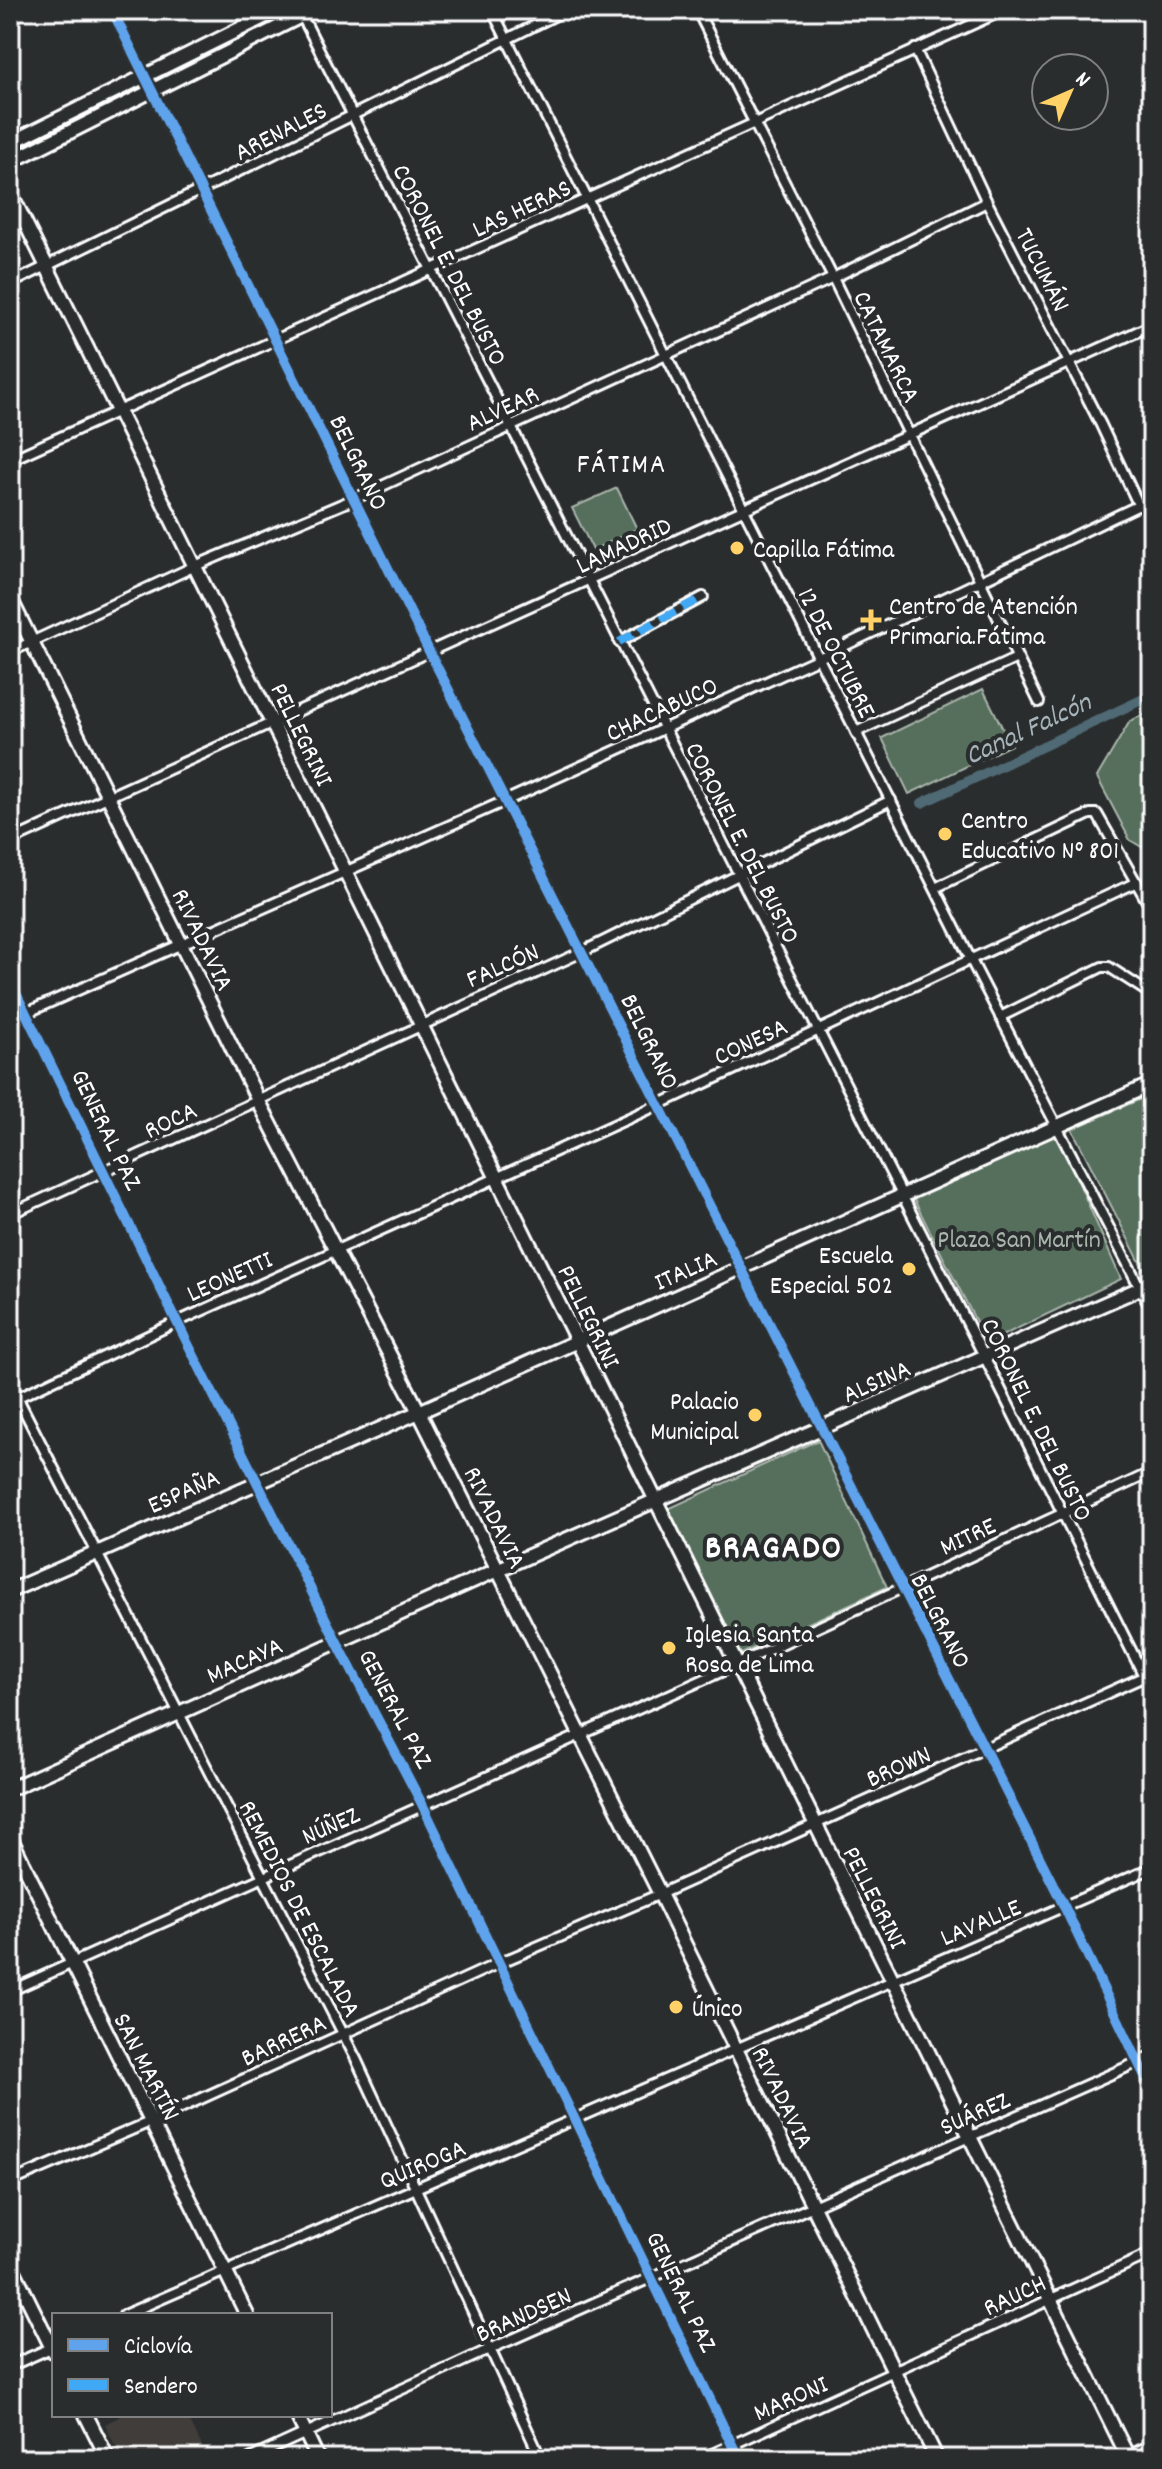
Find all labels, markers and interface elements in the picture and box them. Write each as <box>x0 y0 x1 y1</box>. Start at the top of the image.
north arrow <box>1030 52 1110 132</box>
text: N <box>1067 66 1097 95</box>
street label: ARENALES <box>229 94 334 172</box>
street label: CORONEL E. DEL BUSTO <box>381 158 515 373</box>
street label: LAS HERAS <box>467 171 578 249</box>
street label: TUCUMÁN <box>1004 222 1078 319</box>
street label: CATAMARCA <box>842 285 928 410</box>
street label: ALVEAR <box>461 377 546 443</box>
street label: BELGRANO <box>318 409 396 518</box>
district label: FÁTIMA <box>577 447 667 487</box>
street label: LAMADRID <box>571 509 678 585</box>
place label: Capilla Fátima <box>753 533 895 570</box>
marker: Capilla Fátima <box>728 539 746 557</box>
street label: 12 DE OCTUBRE <box>786 582 884 725</box>
place label: Centro de Atención Primaria.Fátima <box>889 590 1078 657</box>
marker: Centro de Atención Primaria.Fátima <box>860 609 882 631</box>
street label: CHACABUCO <box>600 669 725 753</box>
street label: PELLEGRINI <box>259 677 341 794</box>
water label: Canal Falcón <box>959 684 1100 778</box>
street label: CORONEL E. DEL BUSTO <box>674 736 808 951</box>
place label: Centro Educativo N° 801 <box>961 804 1119 871</box>
marker: Centro Educativo N° 801 <box>936 825 954 843</box>
street label: RIVADAVIA <box>160 883 242 998</box>
street label: FALCÓN <box>461 935 546 1000</box>
street label: BELGRANO <box>609 988 687 1097</box>
street label: CONESA <box>708 1010 795 1076</box>
street label: GENERAL PAZ <box>60 1064 150 1198</box>
street label: ROCA <box>139 1094 204 1150</box>
park label: Plaza San Martín <box>937 1223 1101 1260</box>
place label: Escuela Especial 502 <box>770 1239 894 1306</box>
street label: ITALIA <box>649 1242 724 1302</box>
street label: LEONETTI <box>181 1243 279 1314</box>
street label: PELLEGRINI <box>546 1259 628 1376</box>
marker: Escuela Especial 502 <box>900 1260 918 1278</box>
street label: CORONEL E. DEL BUSTO <box>970 1313 1100 1528</box>
street label: ALSINA <box>837 1352 918 1415</box>
place label: Palacio Municipal <box>650 1385 739 1452</box>
marker: Palacio Municipal <box>746 1406 764 1424</box>
street label: ESPAÑA <box>142 1461 226 1525</box>
street label: RIVADAVIA <box>452 1461 534 1576</box>
street label: MITRE <box>934 1509 1003 1567</box>
district label: BRAGADO <box>705 1526 843 1575</box>
street label: BELGRANO <box>899 1568 979 1676</box>
place label: Iglesia Santa Rosa de Lima <box>685 1618 814 1685</box>
street label: MACAYA <box>201 1629 290 1695</box>
marker: Iglesia Santa Rosa de Lima <box>660 1639 678 1657</box>
street label: GENERAL PAZ <box>347 1643 441 1776</box>
street label: BROWN <box>861 1738 938 1799</box>
street label: REMEDIOS DE ESCALADA <box>227 1795 369 2025</box>
street label: NÚÑEZ <box>297 1798 367 1856</box>
street label: PELLEGRINI <box>831 1841 915 1957</box>
street label: LAVALLE <box>935 1891 1028 1958</box>
place label: Único <box>692 1992 743 2029</box>
marker: Único <box>667 1998 685 2016</box>
street label: BARRERA <box>236 2006 333 2078</box>
street label: SAN MARTÍN <box>102 2007 188 2128</box>
street label: RIVADAVIA <box>740 2041 822 2156</box>
street label: SUÁREZ <box>934 2083 1017 2147</box>
street label: QUIROGA <box>374 2131 472 2201</box>
street label: GENERAL PAZ <box>635 2226 725 2360</box>
street label: RAUCH <box>978 2267 1053 2328</box>
street label: BRANDSEN <box>471 2279 578 2354</box>
legend <box>52 2313 332 2417</box>
text: Ciclovía <box>124 2331 193 2365</box>
street label: MARONI <box>748 2367 835 2433</box>
text: Sendero <box>124 2371 198 2405</box>

